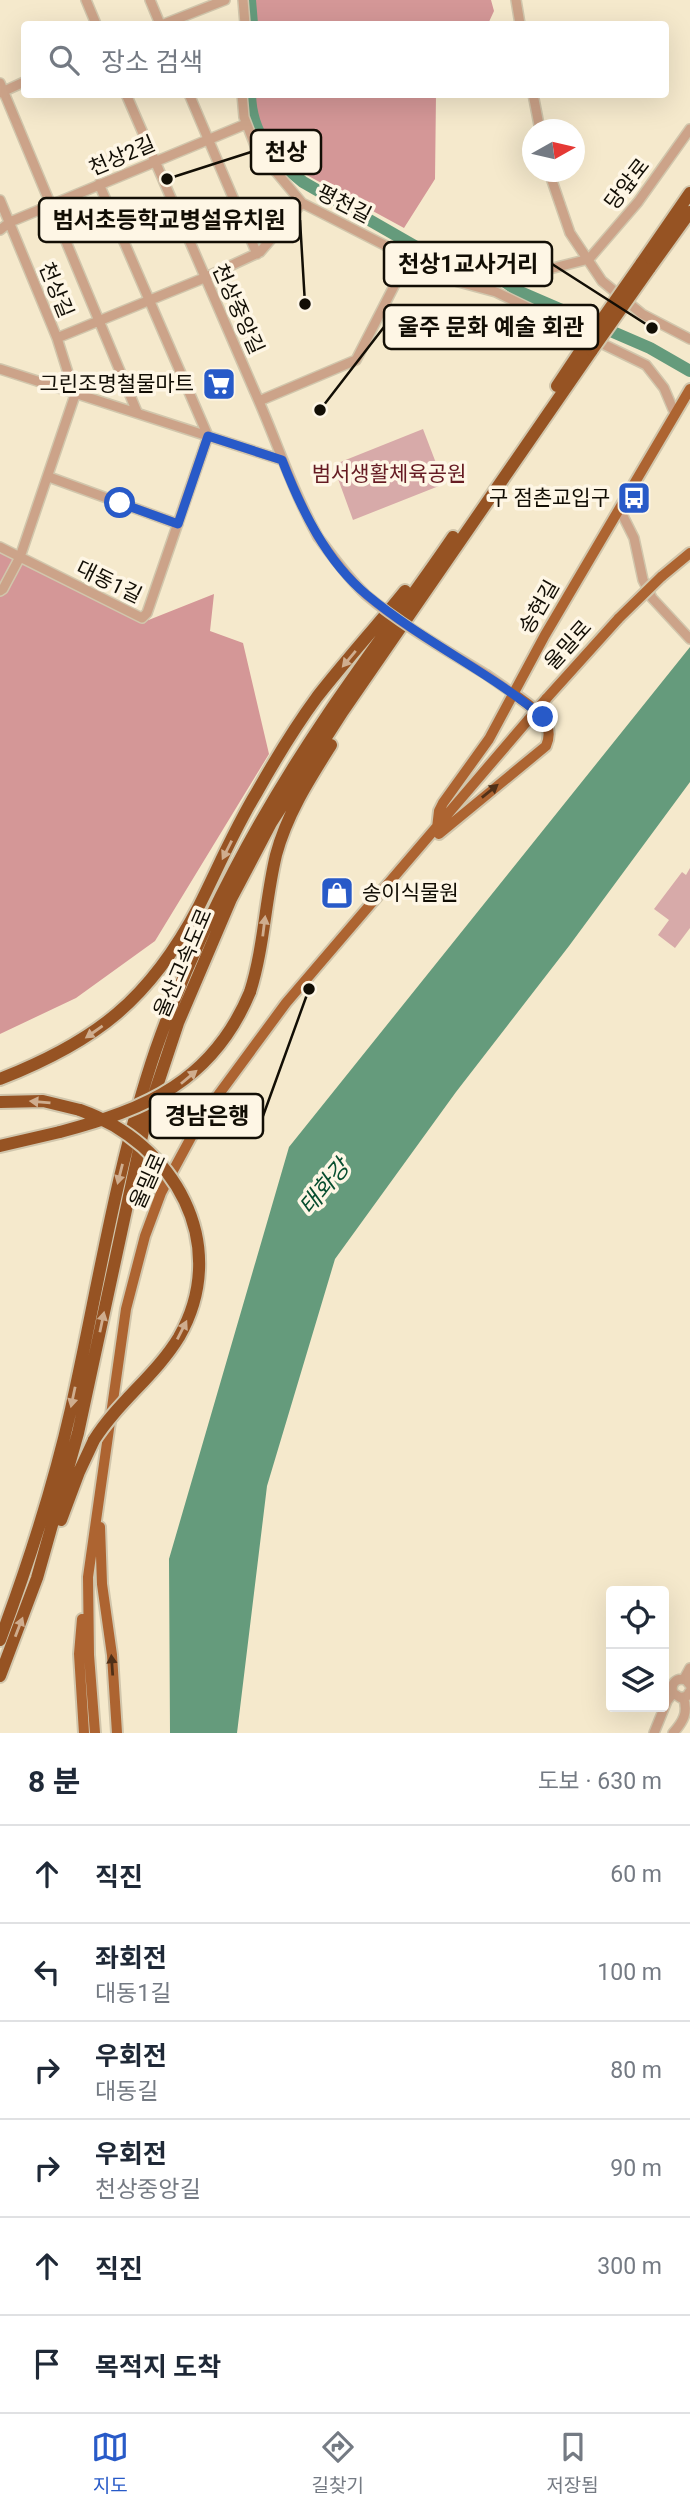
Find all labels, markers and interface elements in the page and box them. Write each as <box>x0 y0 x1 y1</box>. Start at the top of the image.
search box <box>21 21 669 98</box>
icon: search <box>45 41 83 79</box>
text: 장소 검색 <box>101 47 203 77</box>
north arrow <box>522 119 585 182</box>
callout: 천상 <box>251 130 321 174</box>
street label: 천상2길 <box>85 131 159 181</box>
text: 천상 <box>265 139 307 166</box>
street label: 당앞로 <box>600 154 654 214</box>
street label: 평천길 <box>313 180 375 228</box>
callout: 범서초등학교병설유치원 <box>39 198 300 242</box>
text: 범서초등학교병설유치원 <box>53 207 285 234</box>
callout: 천상1교사거리 <box>384 242 552 286</box>
text: 천상1교사거리 <box>398 251 538 278</box>
street label: 천상길 <box>34 259 78 321</box>
street label: 천상중앙길 <box>207 260 269 358</box>
callout: 울주 문화 예술 회관 <box>384 305 598 349</box>
text: 울주 문화 예술 회관 <box>398 314 584 341</box>
supermarket icon: 그린조명철물마트 <box>200 365 238 403</box>
place label: 그린조명철물마트 <box>39 372 194 396</box>
park label: 범서생활체육공원 <box>312 462 466 486</box>
bus stop icon: 구 점촌교입구 <box>615 479 653 517</box>
place label: 구 점촌교입구 <box>489 486 610 510</box>
route start <box>104 487 135 518</box>
street label: 대동1길 <box>72 556 146 608</box>
street label: 송현길 <box>514 576 564 638</box>
street label: 울밀로 <box>540 615 596 675</box>
one-way arrow <box>342 651 357 668</box>
route end <box>527 701 558 732</box>
one-way arrow <box>481 784 499 799</box>
one-way arrow <box>221 841 233 861</box>
shop icon: 송이식물원 <box>318 874 356 912</box>
place label: 송이식물원 <box>362 881 459 905</box>
street label: 울산고속도로 <box>149 905 217 1021</box>
one-way arrow <box>258 915 269 937</box>
one-way arrow <box>85 1025 103 1039</box>
one-way arrow <box>179 1069 197 1084</box>
callout: 경남은행 <box>150 1094 263 1138</box>
one-way arrow <box>29 1096 51 1107</box>
text: 경남은행 <box>165 1103 249 1130</box>
street label: 울밀로 <box>125 1150 171 1212</box>
water label: 태화강 <box>294 1152 357 1220</box>
one-way arrow <box>114 1163 125 1185</box>
one-way arrow <box>96 1311 107 1333</box>
one-way arrow <box>175 1319 187 1339</box>
one-way arrow <box>68 1386 79 1408</box>
map controls <box>606 1586 669 1712</box>
button: locate <box>606 1586 669 1649</box>
one-way arrow <box>13 1616 24 1637</box>
button: layers <box>606 1649 669 1712</box>
one-way arrow <box>106 1654 117 1676</box>
text: 8 분 <box>28 1764 80 1799</box>
text: 도보 · 630 m <box>538 1768 662 1795</box>
icon: ahead <box>28 1855 66 1893</box>
text: 60 m <box>610 1861 662 1888</box>
text: 직진 <box>95 1862 143 1892</box>
text: 좌회전 <box>95 1943 167 1973</box>
icon: left <box>28 1953 66 1991</box>
text: 100 m <box>597 1959 662 1986</box>
text: 대동1길 <box>95 1980 171 2007</box>
text: 우회전 <box>95 2041 167 2071</box>
icon: right <box>28 2051 66 2089</box>
text: 80 m <box>610 2057 662 2084</box>
text: 대동길 <box>95 2078 158 2105</box>
text: 우회전 <box>95 2139 167 2169</box>
icon: right <box>28 2149 66 2187</box>
text: 90 m <box>610 2155 662 2182</box>
text: 천상중앙길 <box>95 2176 201 2203</box>
icon: ahead <box>28 2247 66 2285</box>
text: 300 m <box>597 2253 662 2280</box>
text: 직진 <box>95 2254 143 2284</box>
icon: arrive <box>28 2345 66 2383</box>
text: 목적지 도착 <box>95 2352 221 2382</box>
tab: 지도 <box>91 2428 129 2497</box>
tab: 길찾기 <box>312 2428 364 2497</box>
tab: 저장됨 <box>546 2428 599 2497</box>

